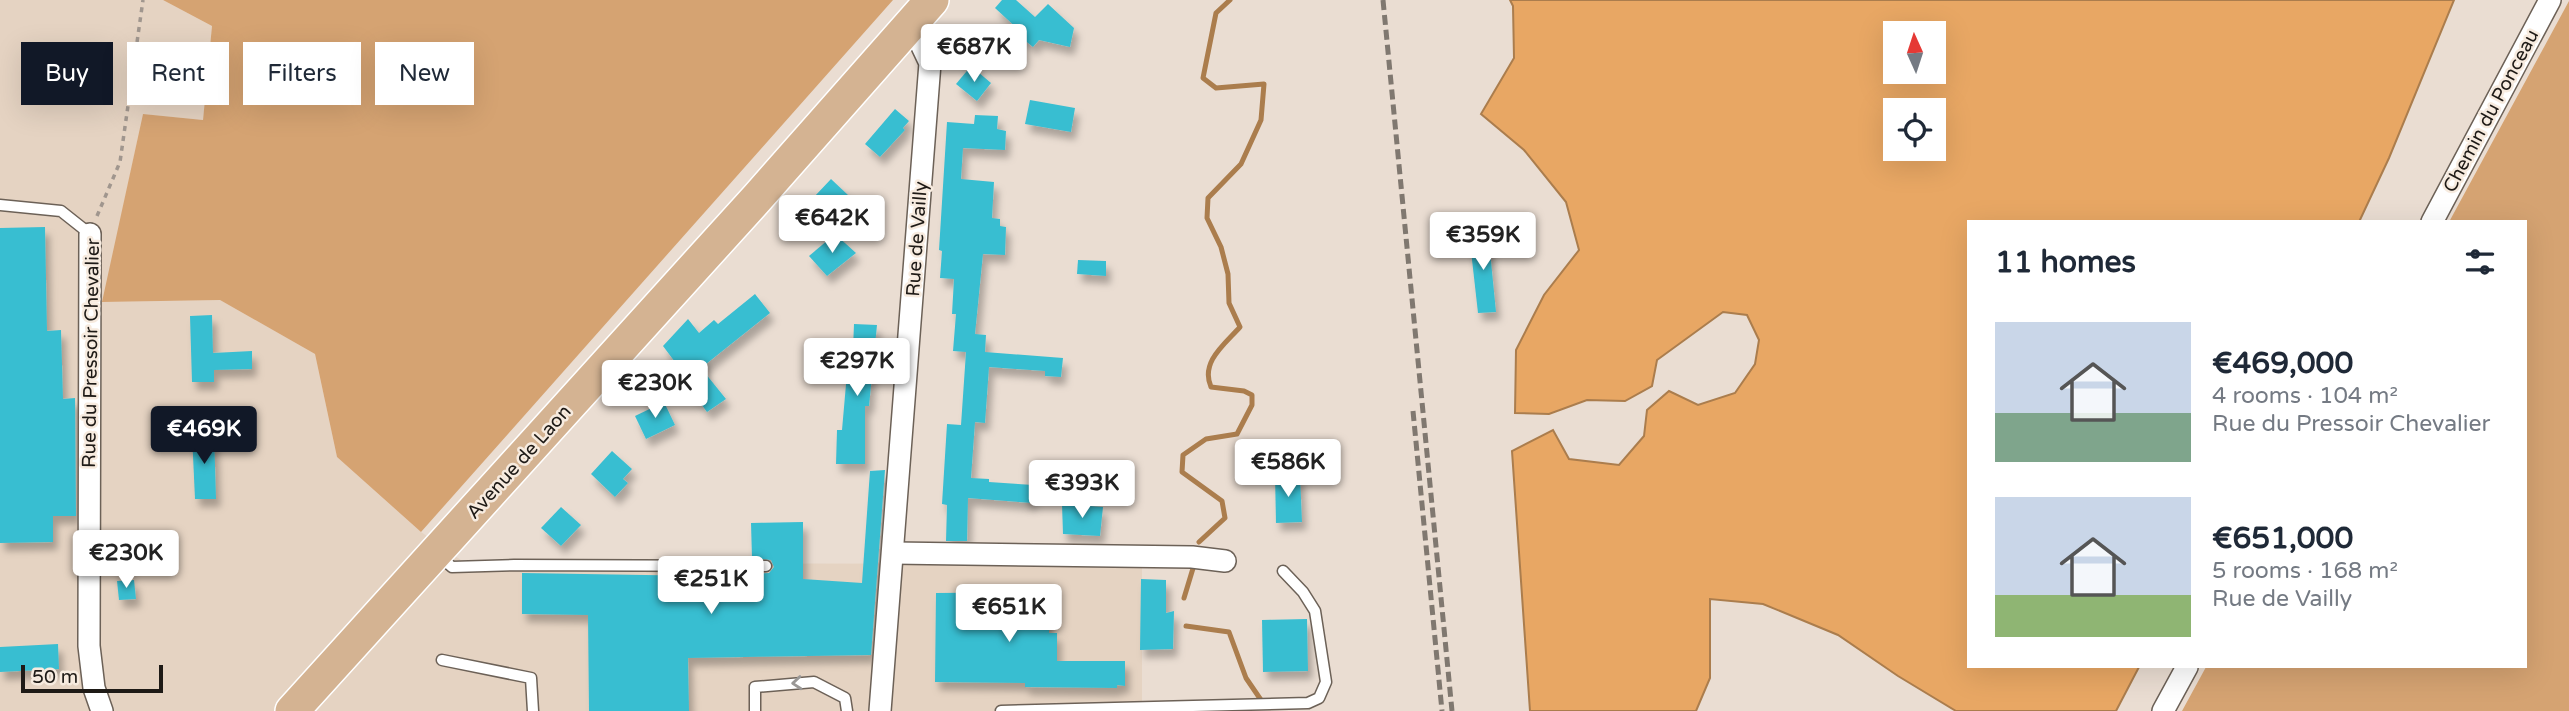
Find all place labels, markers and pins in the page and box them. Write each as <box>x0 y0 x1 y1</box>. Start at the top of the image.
pin: €687K <box>925 24 1023 84</box>
pin: €642K <box>783 196 881 255</box>
pin: €359K <box>1434 212 1532 272</box>
pin: €297K <box>808 338 906 398</box>
pin: €230K <box>606 360 704 420</box>
pin: €469K <box>155 406 253 466</box>
pin: €586K <box>1239 440 1337 499</box>
pin: €393K <box>1033 461 1131 520</box>
pin: €230K <box>77 530 175 590</box>
pin: €251K <box>662 556 760 616</box>
pin: €651K <box>960 584 1058 644</box>

